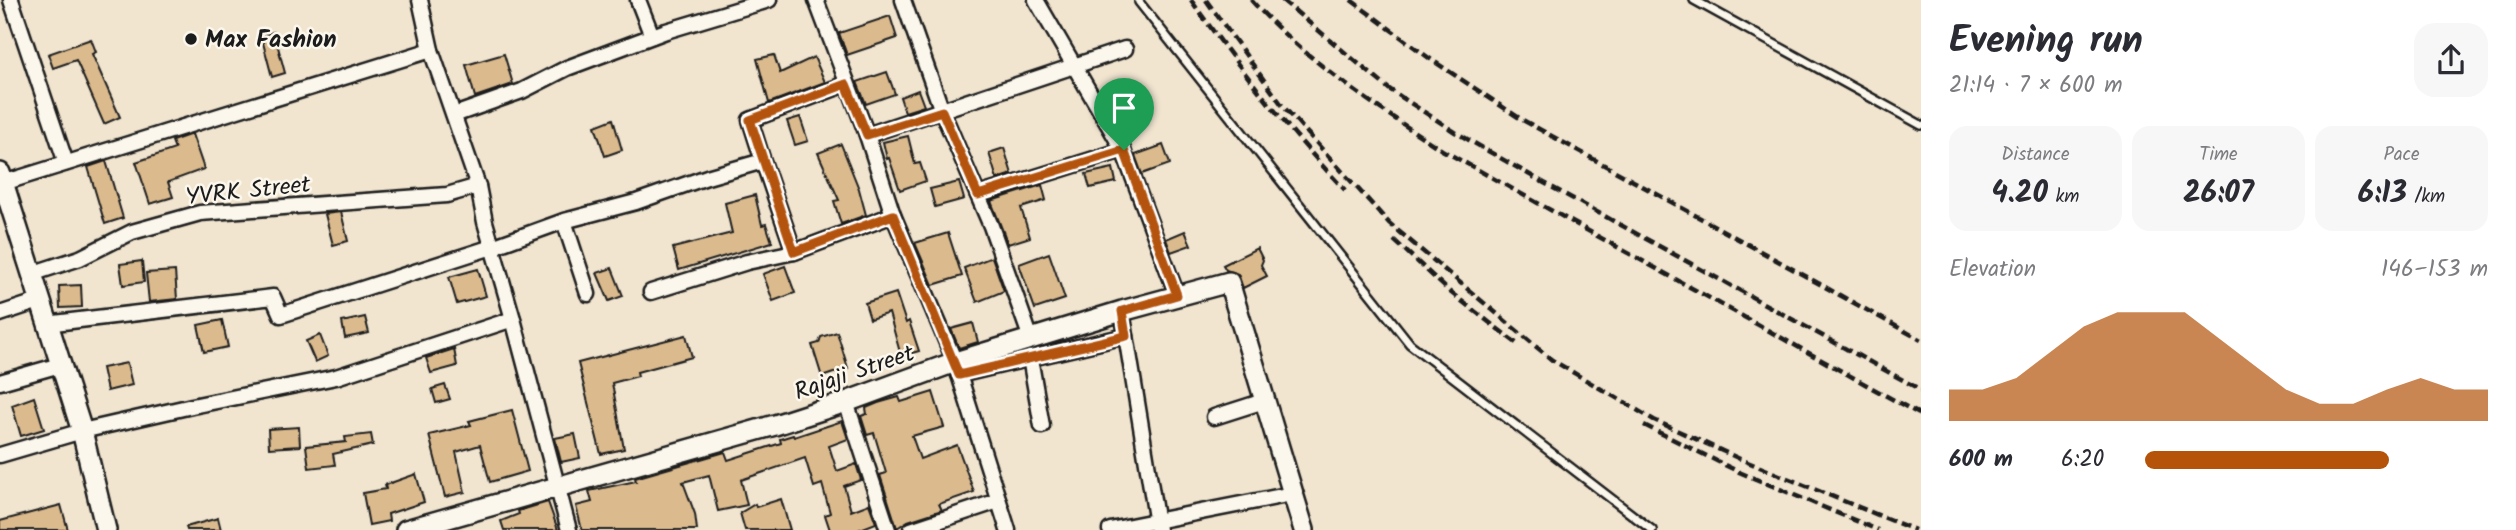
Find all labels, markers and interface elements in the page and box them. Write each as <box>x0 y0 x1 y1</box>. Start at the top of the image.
text: Evening run <box>1949 12 2143 72</box>
place label: Max Fashion <box>205 21 336 60</box>
button: share <box>2414 23 2488 97</box>
marker: Max Fashion <box>183 31 199 47</box>
text: 21:14 · 7 × 600 m <box>1949 68 2123 104</box>
pin <box>1094 78 1154 150</box>
icon: arrive <box>1105 89 1143 127</box>
text: Distance <box>2001 140 2070 170</box>
text: Time <box>2199 140 2238 170</box>
text: Pace <box>2383 140 2420 170</box>
street label: YVRK Street <box>184 165 313 217</box>
text: 4.20 <box>1992 170 2048 218</box>
text: 26:07 <box>2183 170 2254 218</box>
text: 6:13 <box>2358 170 2407 218</box>
text: km <box>2048 182 2080 212</box>
text: /km <box>2407 182 2445 212</box>
text: Elevation <box>1949 252 2036 288</box>
text: 146–153 m <box>2381 252 2488 288</box>
street label: Rajaji Street <box>789 334 921 412</box>
text: 600 m <box>1949 442 2013 478</box>
text: 6:20 <box>2061 442 2104 478</box>

